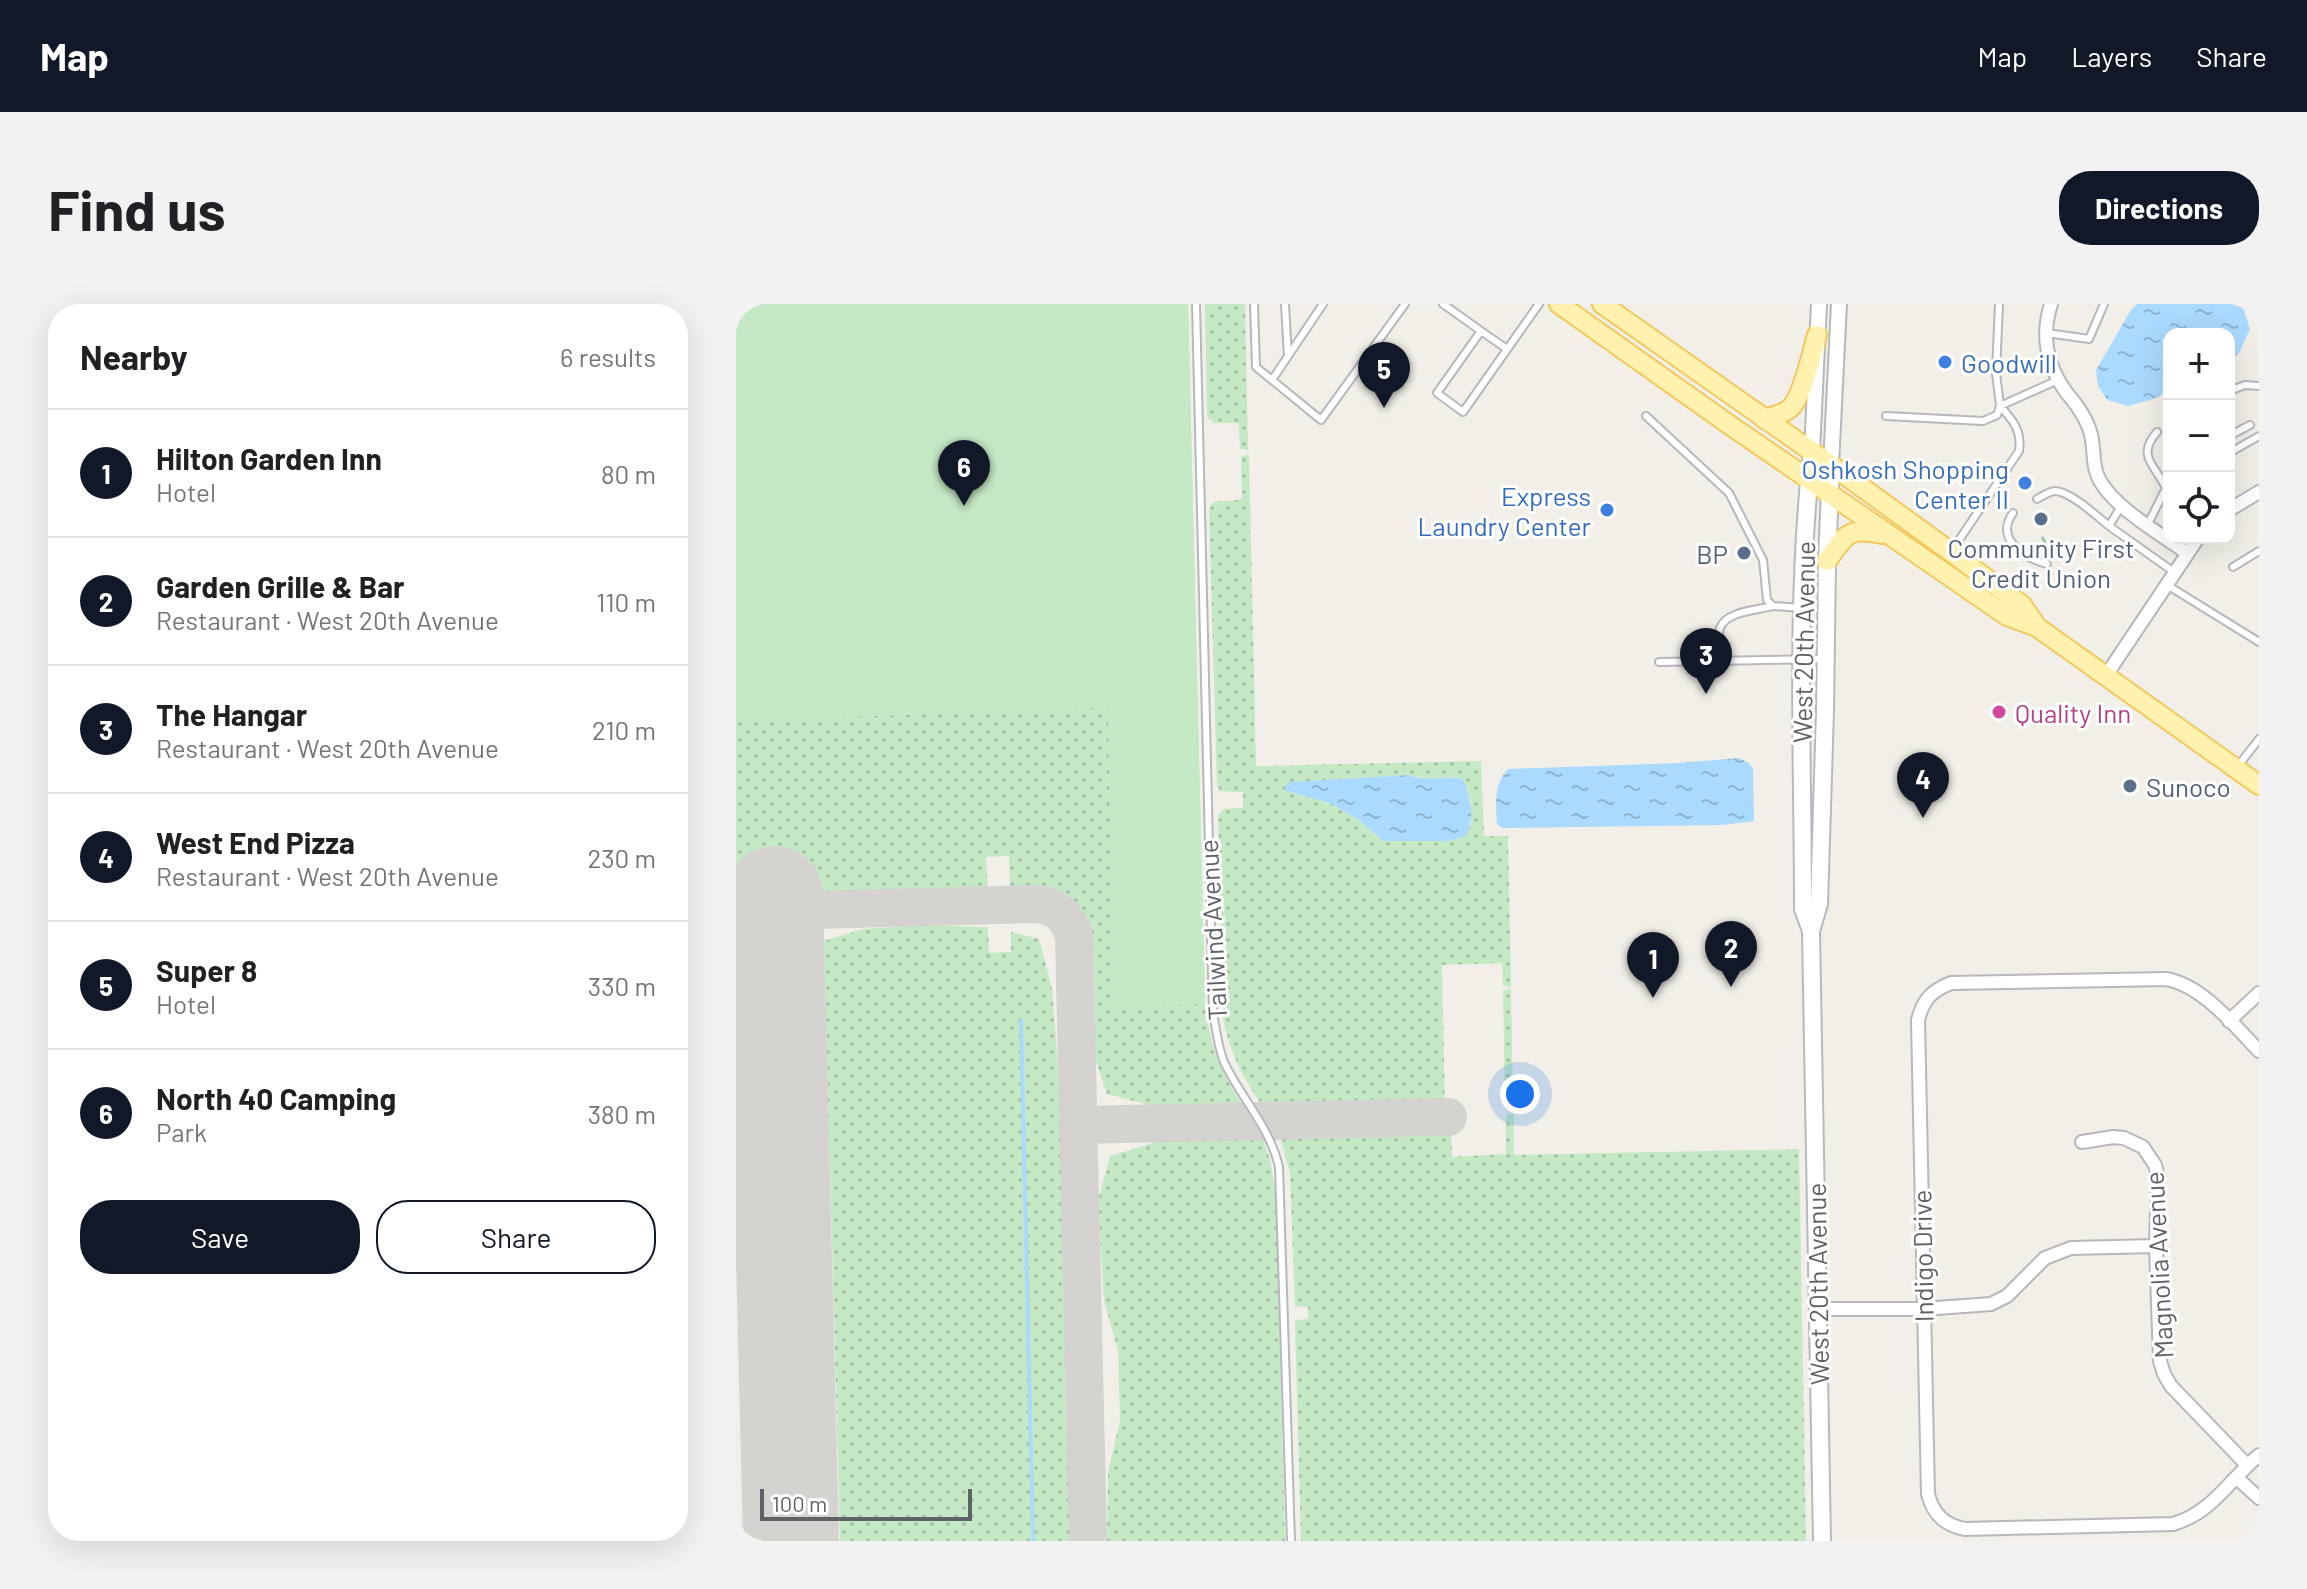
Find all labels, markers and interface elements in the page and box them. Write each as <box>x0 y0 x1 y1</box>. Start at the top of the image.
text: Map <box>40 33 109 79</box>
text: Map <box>1977 39 2027 73</box>
text: Layers <box>2071 39 2152 73</box>
text: Share <box>2196 39 2267 73</box>
button: Directions <box>2059 171 2259 245</box>
text: Find us <box>48 175 226 242</box>
map controls <box>2163 328 2235 544</box>
button: + <box>2163 328 2235 400</box>
text: Nearby <box>80 336 188 377</box>
text: 6 results <box>560 341 656 372</box>
pin: 5 <box>1358 342 1410 408</box>
place label: Goodwill <box>1961 347 2057 378</box>
marker: Goodwill <box>1936 353 1954 371</box>
button: − <box>2163 400 2235 472</box>
text: Hilton Garden Inn <box>156 440 382 476</box>
pin: 6 <box>938 440 990 506</box>
place label: Oshkosh Shopping Center II <box>1801 453 2009 514</box>
text: 1 <box>101 458 111 489</box>
text: 80 m <box>601 458 656 489</box>
button: locate <box>2163 472 2235 544</box>
marker: Oshkosh Shopping Center II <box>2016 474 2034 492</box>
text: Hotel <box>156 476 216 507</box>
place label: Express Laundry Center <box>1418 480 1592 541</box>
marker: Express Laundry Center <box>1598 501 1616 519</box>
marker: Community First Credit Union <box>2032 510 2050 528</box>
place label: Community First Credit Union <box>1948 532 2134 593</box>
place label: BP <box>1696 538 1728 569</box>
street label: West 20th Avenue <box>1786 541 1820 743</box>
marker: BP <box>1735 544 1753 562</box>
text: Garden Grille & Bar <box>156 568 405 604</box>
text: 2 <box>99 586 113 617</box>
text: 110 m <box>596 586 656 617</box>
text: Restaurant · West 20th Avenue <box>156 604 499 635</box>
pin: 3 <box>1680 628 1732 694</box>
text: The Hangar <box>156 696 307 732</box>
place label: Quality Inn <box>2015 697 2131 728</box>
marker: Quality Inn <box>1990 703 2008 721</box>
text: 3 <box>99 714 113 745</box>
text: 210 m <box>592 714 656 745</box>
text: Restaurant · West 20th Avenue <box>156 732 499 763</box>
pin: 4 <box>1897 752 1949 818</box>
place label: Sunoco <box>2146 771 2231 802</box>
marker: Sunoco <box>2121 777 2139 795</box>
text: West End Pizza <box>156 824 355 860</box>
street label: Tailwind Avenue <box>1192 839 1232 1021</box>
text: 4 <box>98 842 114 873</box>
text: 230 m <box>587 842 656 873</box>
text: Restaurant · West 20th Avenue <box>156 860 499 891</box>
pin: 2 <box>1705 921 1757 987</box>
pin: 1 <box>1627 932 1679 998</box>
text: Super 8 <box>156 952 257 988</box>
text: 5 <box>99 970 113 1001</box>
text: 330 m <box>588 970 656 1001</box>
text: Hotel <box>156 988 216 1019</box>
your location <box>1500 1074 1540 1114</box>
text: North 40 Camping <box>156 1080 396 1116</box>
text: 6 <box>99 1098 113 1129</box>
text: 380 m <box>588 1098 656 1129</box>
text: Park <box>156 1116 207 1147</box>
street label: Magnolia Avenue <box>2138 1171 2178 1359</box>
street label: West 20th Avenue <box>1800 1183 1834 1385</box>
street label: Indigo Drive <box>1905 1189 1939 1323</box>
button: Save <box>80 1200 360 1274</box>
button: Share <box>376 1200 656 1274</box>
scale bar <box>760 1485 972 1521</box>
text: 100 m <box>772 1490 827 1516</box>

